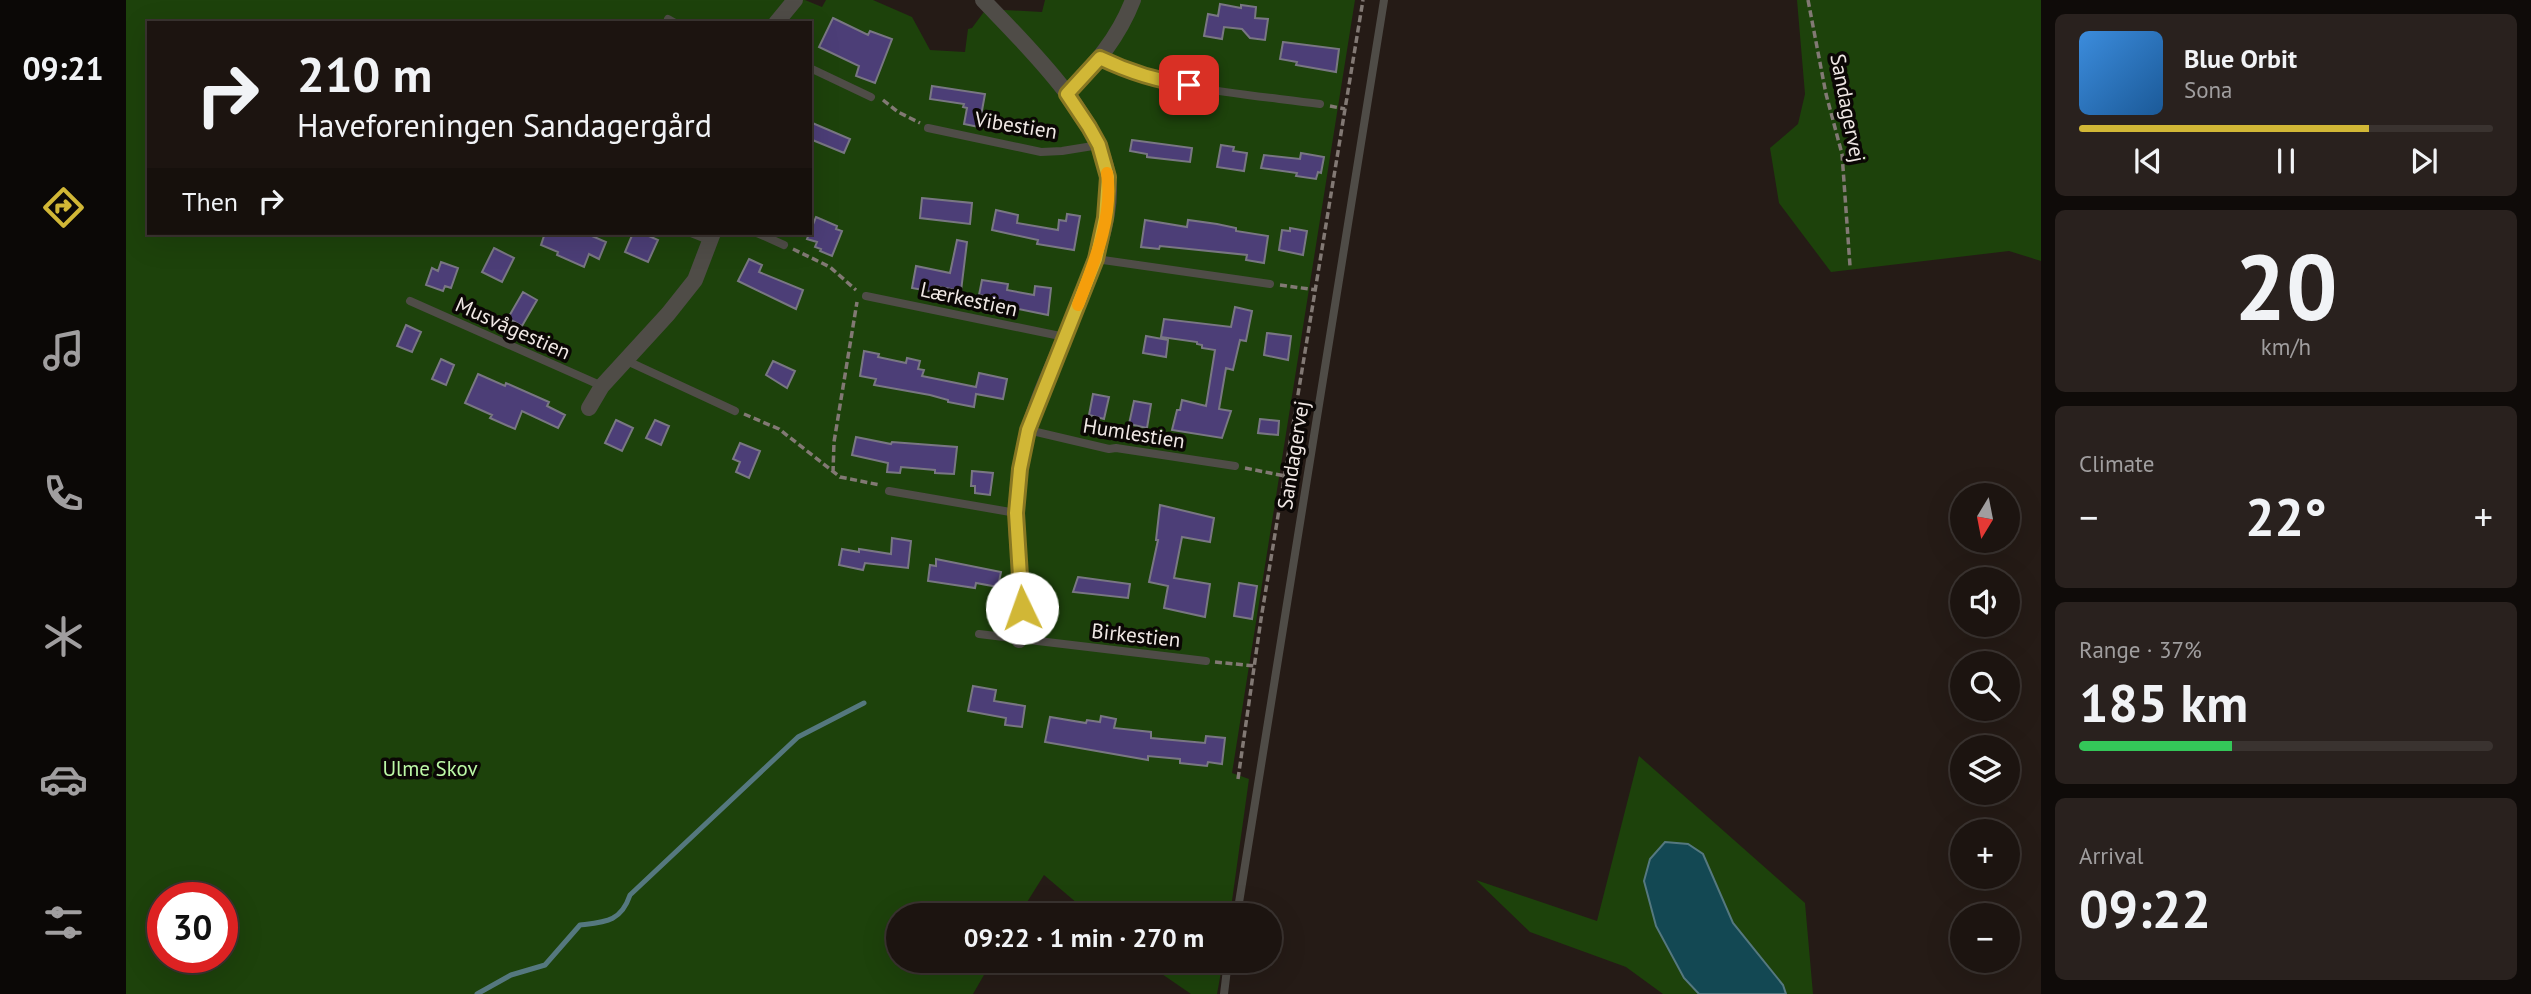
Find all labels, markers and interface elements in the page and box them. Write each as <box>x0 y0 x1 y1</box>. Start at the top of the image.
text: 210 m <box>297 42 432 106</box>
text: Blue Orbit <box>2184 42 2297 75</box>
text: 09:21 <box>22 47 104 89</box>
icon: right <box>182 49 273 140</box>
street label: Sandagervej <box>1824 51 1872 165</box>
pin <box>1159 55 1219 115</box>
icon: arrive <box>1170 66 1208 104</box>
text: Sona <box>2184 75 2233 104</box>
text: Haveforeningen Sandagergård <box>297 104 712 146</box>
street label: Vibestien <box>972 105 1059 145</box>
icon: previous <box>2129 142 2167 180</box>
icon: pause <box>2267 142 2305 180</box>
icon: next <box>2405 142 2443 180</box>
icon: right <box>252 182 290 220</box>
icon: directions <box>39 183 88 232</box>
text: Then <box>182 185 238 218</box>
text: 20 <box>2234 227 2338 345</box>
street label: Lærkestien <box>918 276 1020 322</box>
street label: Musvågestien <box>451 291 575 365</box>
icon: music <box>39 326 88 375</box>
text: km/h <box>2261 332 2311 361</box>
street label: Sandagervej <box>1271 399 1315 511</box>
street label: Humlestien <box>1081 412 1187 454</box>
text: Climate <box>2079 449 2154 478</box>
icon: phone <box>39 469 88 518</box>
north arrow <box>1950 483 2020 553</box>
map controls <box>1950 483 2020 973</box>
text: 22° <box>2245 483 2327 550</box>
text: − <box>2079 492 2098 541</box>
text: + <box>2474 492 2493 541</box>
button: sound <box>1950 567 2020 637</box>
position arrow <box>985 571 1059 645</box>
icon: climate <box>39 612 88 661</box>
street label: Birkestien <box>1090 617 1182 653</box>
text: Range · 37% <box>2079 635 2202 664</box>
button: search <box>1950 651 2020 721</box>
text: 185 km <box>2079 669 2248 736</box>
button: layers <box>1950 735 2020 805</box>
icon: car <box>39 755 88 804</box>
park label: Ulme Skov <box>382 755 478 782</box>
button: + <box>1950 819 2020 889</box>
text: Arrival <box>2079 841 2143 870</box>
text: 09:22 <box>2079 875 2211 942</box>
speed limit sign: 30 <box>147 882 238 973</box>
icon: filters <box>39 898 88 947</box>
button: − <box>1950 903 2020 973</box>
text: 09:22 · 1 min · 270 m <box>964 921 1204 954</box>

